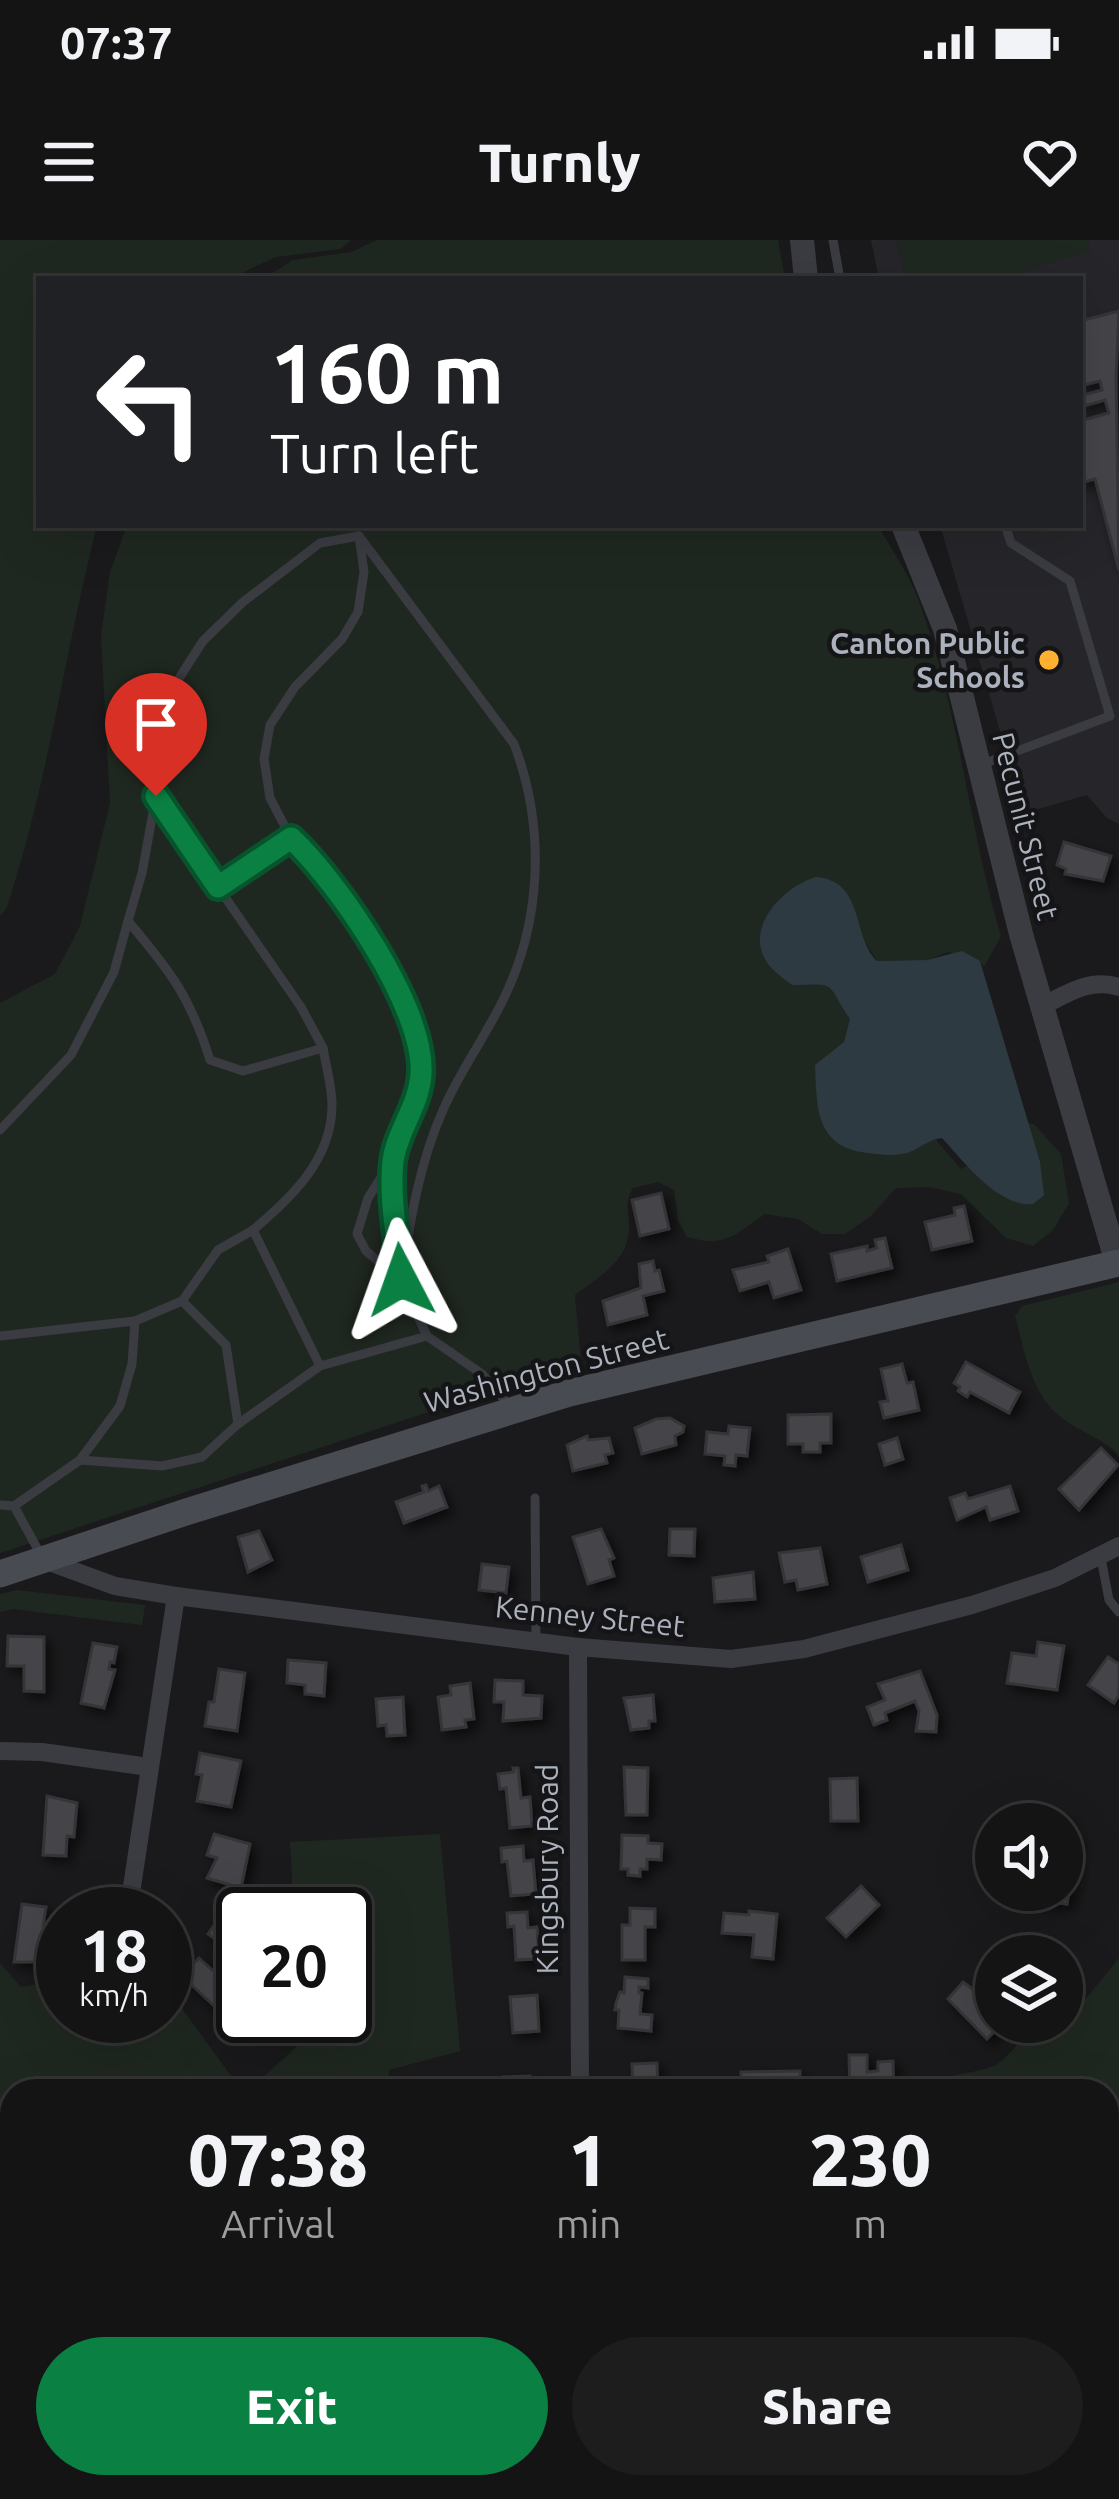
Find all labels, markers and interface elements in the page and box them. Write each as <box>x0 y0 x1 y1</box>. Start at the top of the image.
text: 07:37 <box>60 17 173 68</box>
icon: menu <box>36 129 102 195</box>
icon: heart <box>1017 129 1083 195</box>
text: Turnly <box>479 132 640 192</box>
icon: left <box>72 324 228 480</box>
text: 160 m <box>270 325 504 419</box>
text: Turn left <box>270 423 479 483</box>
place label: Canton Public Schools <box>830 626 1025 694</box>
marker: Canton Public Schools <box>1036 647 1062 673</box>
pin <box>105 673 207 796</box>
icon: arrive <box>123 691 189 757</box>
street label: Pecunit Street <box>986 729 1066 923</box>
position arrow <box>338 1217 464 1343</box>
street label: Washington Street <box>420 1321 672 1419</box>
street label: Kenney Street <box>494 1589 687 1643</box>
street label: Kingsbury Road <box>530 1764 564 1974</box>
map controls <box>975 1803 1083 2043</box>
button: sound <box>975 1803 1083 1911</box>
speed limit sign: 20 <box>216 1887 372 2043</box>
text: 18 <box>80 1916 148 1983</box>
button: layers <box>975 1935 1083 2043</box>
text: km/h <box>79 1978 149 2012</box>
text: 07:38 <box>188 2119 368 2200</box>
text: 1 <box>568 2119 609 2200</box>
text: 230 <box>809 2119 931 2200</box>
text: Arrival <box>221 2202 335 2245</box>
text: min <box>556 2202 621 2245</box>
text: m <box>853 2202 887 2245</box>
button: Exit <box>36 2337 548 2475</box>
button: Share <box>572 2337 1083 2475</box>

